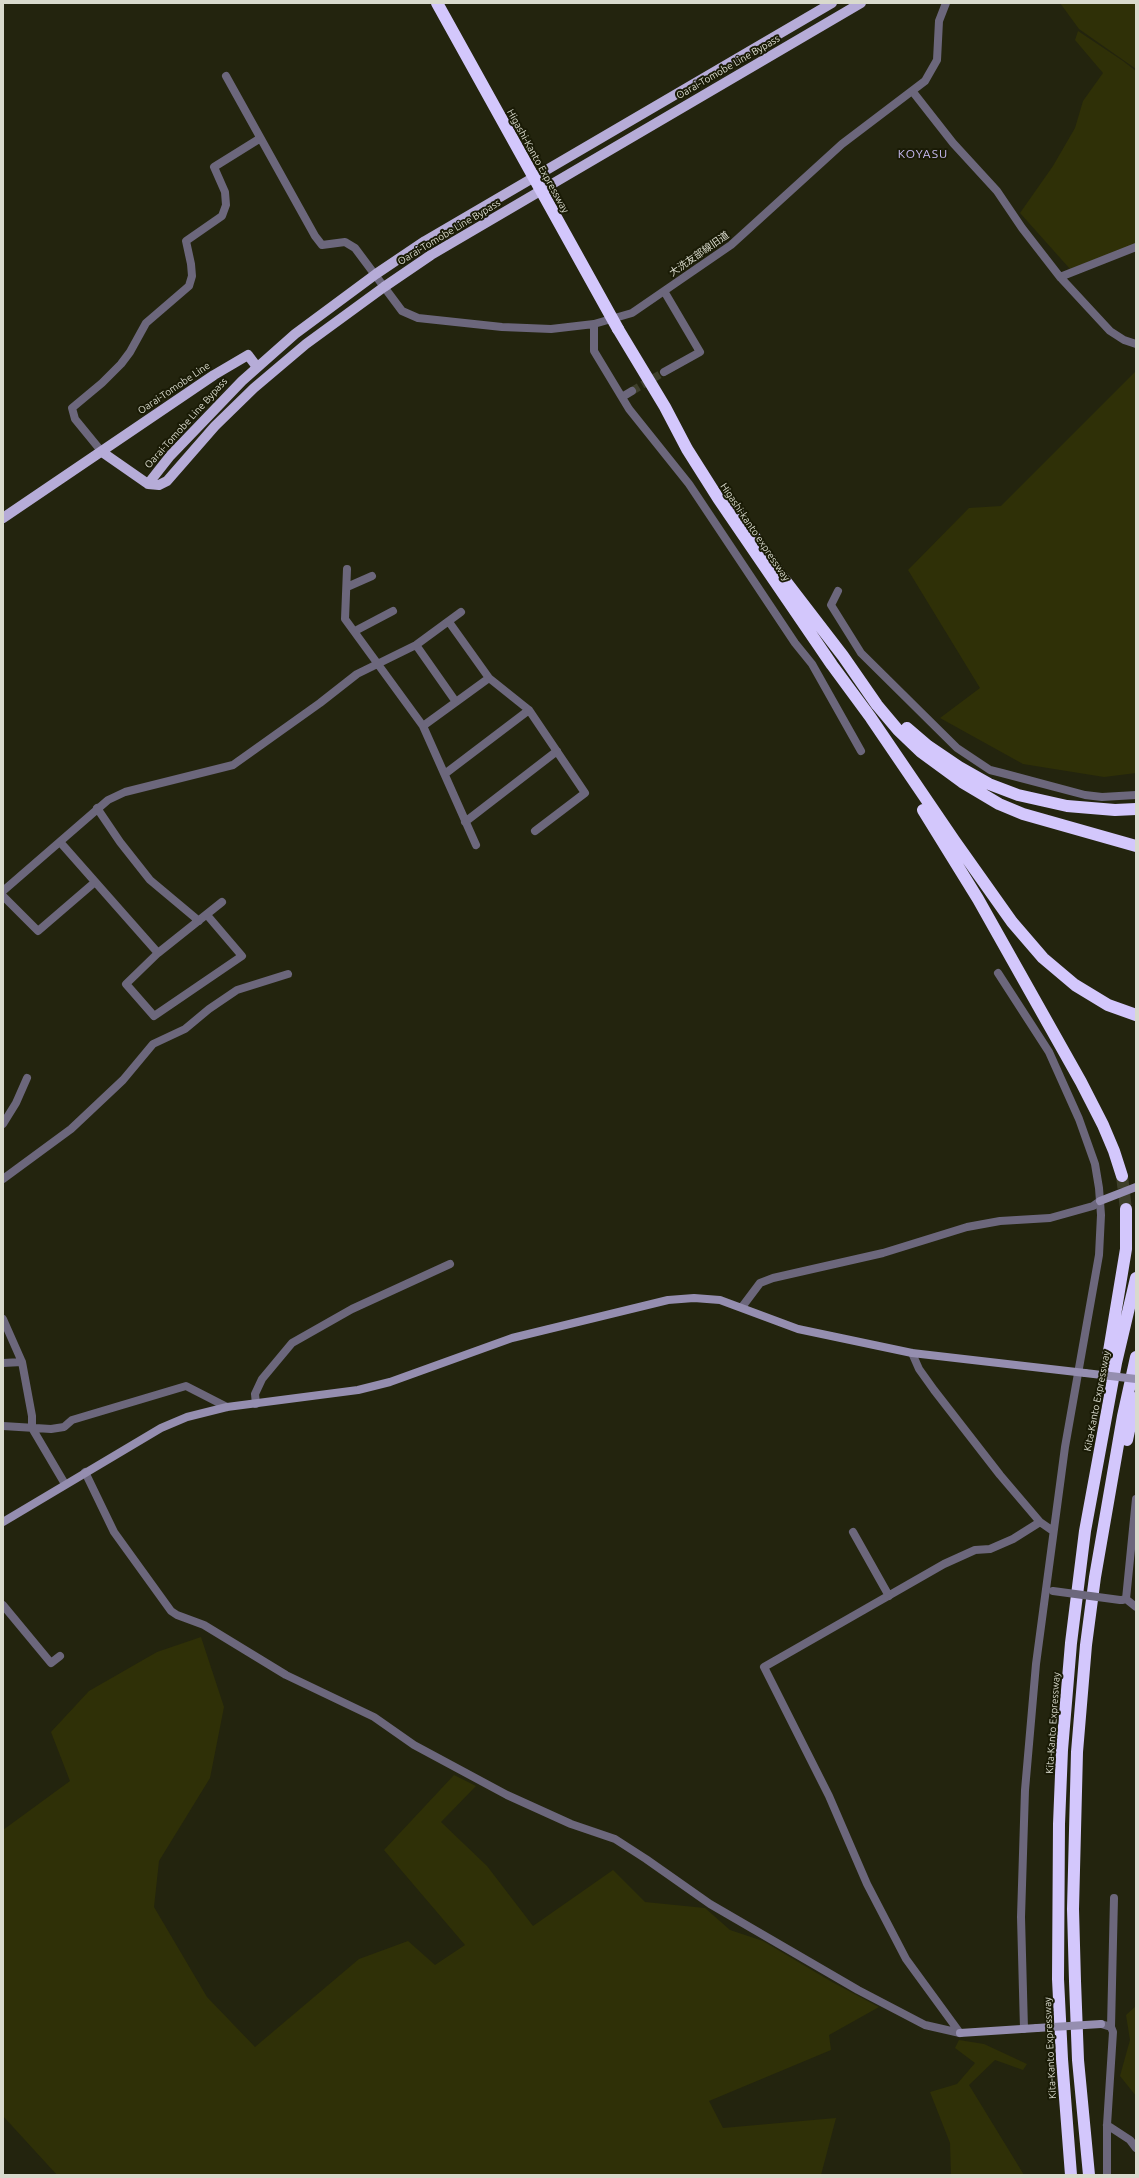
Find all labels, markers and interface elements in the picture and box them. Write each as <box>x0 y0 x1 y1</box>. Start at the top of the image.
street label: Oarai-Tomobe Line Bypass <box>674 32 782 102</box>
street label: Higashi-Kanto Expressway <box>504 107 572 215</box>
district label: KOYASU <box>898 147 948 161</box>
street label: Oarai-Tomobe Line Bypass <box>395 197 503 267</box>
street label: 大洗友部線旧道 <box>667 229 731 279</box>
street label: Oarai-Tomobe Line <box>136 359 212 417</box>
street label: Oarai-Tomobe Line Bypass <box>142 375 230 471</box>
street label: Higashi-kanto expressway <box>718 481 792 583</box>
street label: Kita-Kanto Expressway <box>1081 1350 1113 1452</box>
street label: Kita-Kanto Expressway <box>1043 1672 1063 1774</box>
street label: Kita-Kanto Expressway <box>1041 1997 1059 2099</box>

